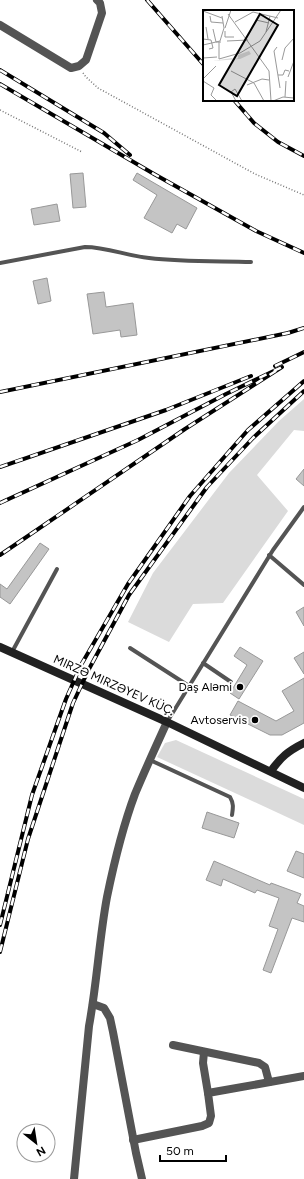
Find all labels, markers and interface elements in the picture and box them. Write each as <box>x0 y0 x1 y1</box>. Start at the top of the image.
inset map <box>203 10 294 101</box>
street label: MIRZƏ MIRZƏYEV KÜÇ. <box>51 652 177 718</box>
place label: Daş Aləmi <box>179 680 232 694</box>
marker: Daş Aləmi <box>235 682 245 692</box>
place label: Avtoservis <box>190 713 247 727</box>
marker: Avtoservis <box>250 715 260 725</box>
north arrow <box>16 1123 56 1163</box>
scale bar <box>160 1137 226 1163</box>
text: N <box>34 1143 48 1159</box>
text: 50 m <box>166 1144 194 1158</box>

